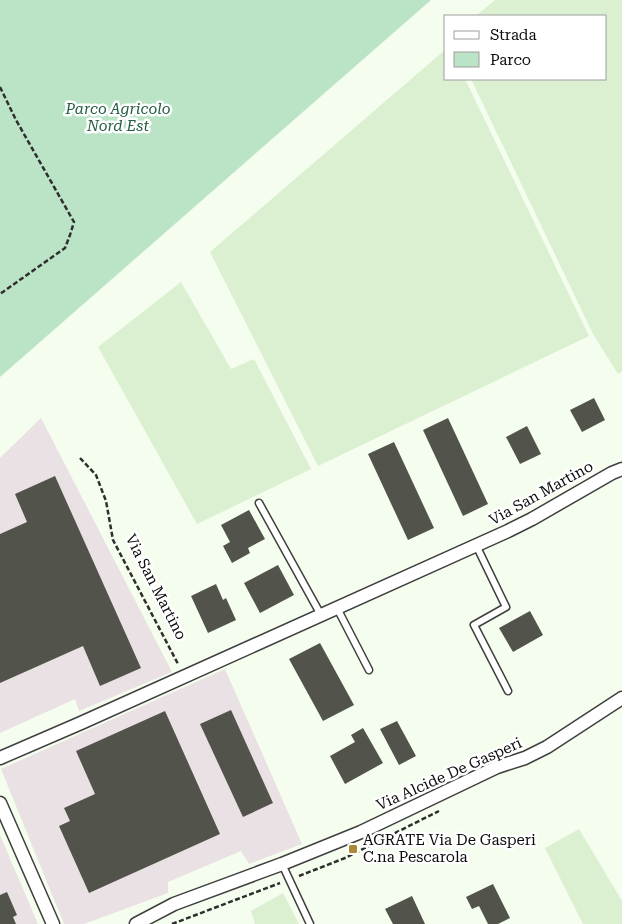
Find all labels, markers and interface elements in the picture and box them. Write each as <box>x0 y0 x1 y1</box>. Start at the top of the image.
legend <box>444 15 607 80</box>
text: Strada <box>490 26 537 44</box>
text: Parco <box>490 51 531 69</box>
park label: Parco Agricolo Nord Est <box>64 100 171 135</box>
street label: Via San Martino <box>486 457 596 529</box>
street label: Via San Martino <box>122 531 190 643</box>
street label: Via Alcide De Gasperi <box>374 734 525 814</box>
place label: AGRATE Via De Gasperi C.na Pescarola <box>363 831 536 866</box>
marker: AGRATE Via De Gasperi C.na Pescarola <box>347 843 359 855</box>

